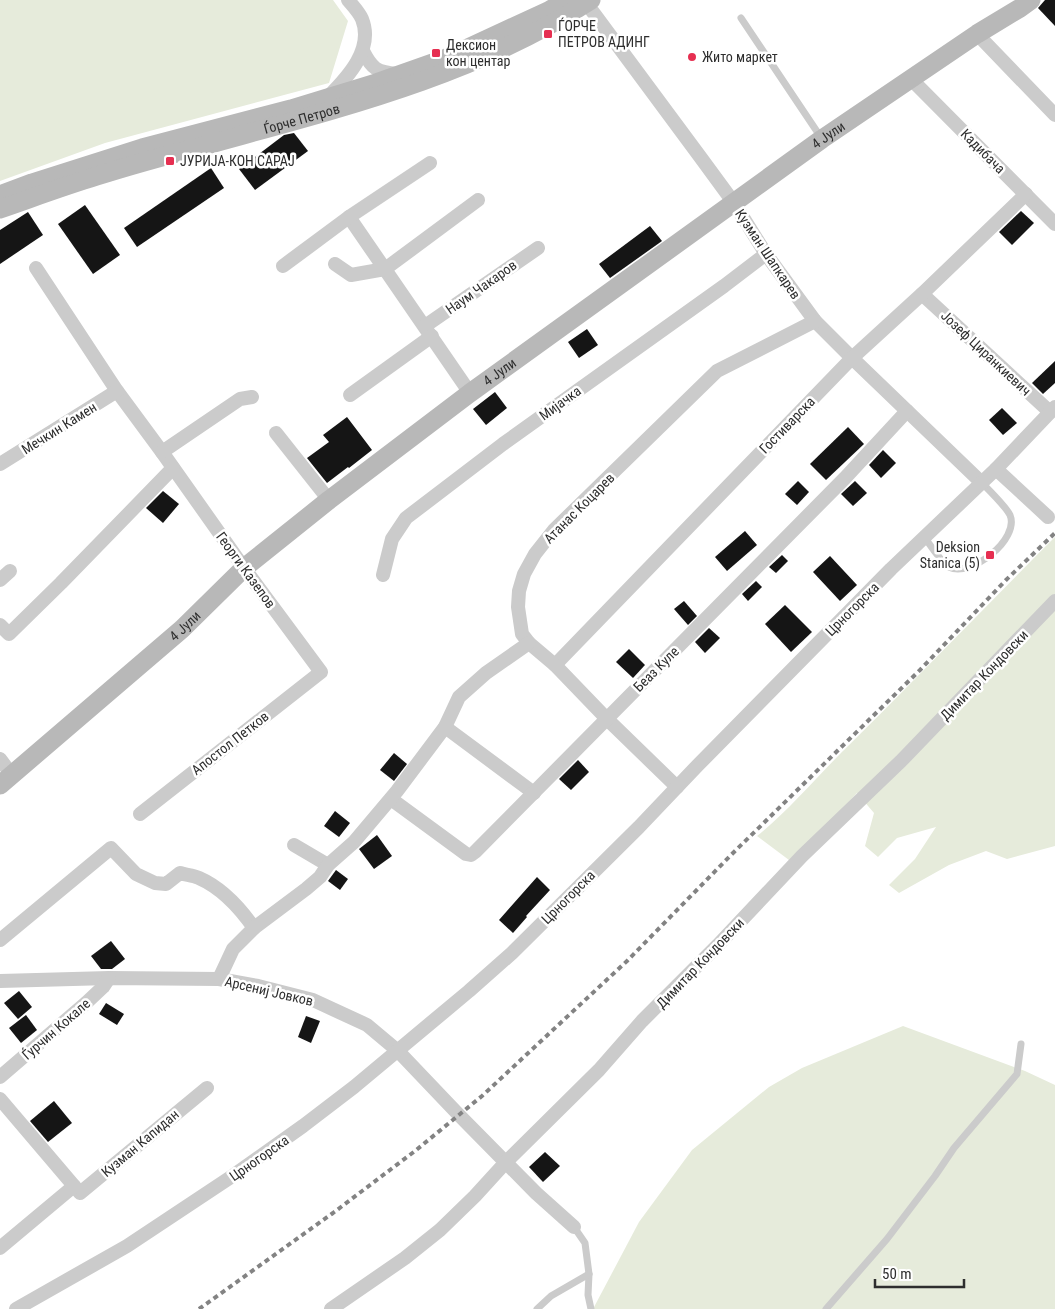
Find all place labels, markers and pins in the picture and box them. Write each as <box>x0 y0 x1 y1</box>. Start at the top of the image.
place label: ЃОРЧЕ ПЕТРОВ АДИНГ <box>558 17 650 50</box>
marker: ЃОРЧЕ ПЕТРОВ АДИНГ <box>542 28 554 40</box>
place label: Дексион кон центар <box>446 37 511 69</box>
marker: Дексион кон центар <box>430 47 442 59</box>
place label: Жито маркет <box>702 49 778 65</box>
marker: Жито маркет <box>686 51 698 63</box>
place label: ЈУРИЈА-КОН САРАЈ <box>180 153 295 169</box>
marker: ЈУРИЈА-КОН САРАЈ <box>164 155 176 167</box>
place label: Deksion Stanica (5) <box>920 539 980 572</box>
marker: Deksion Stanica (5) <box>984 549 996 561</box>

